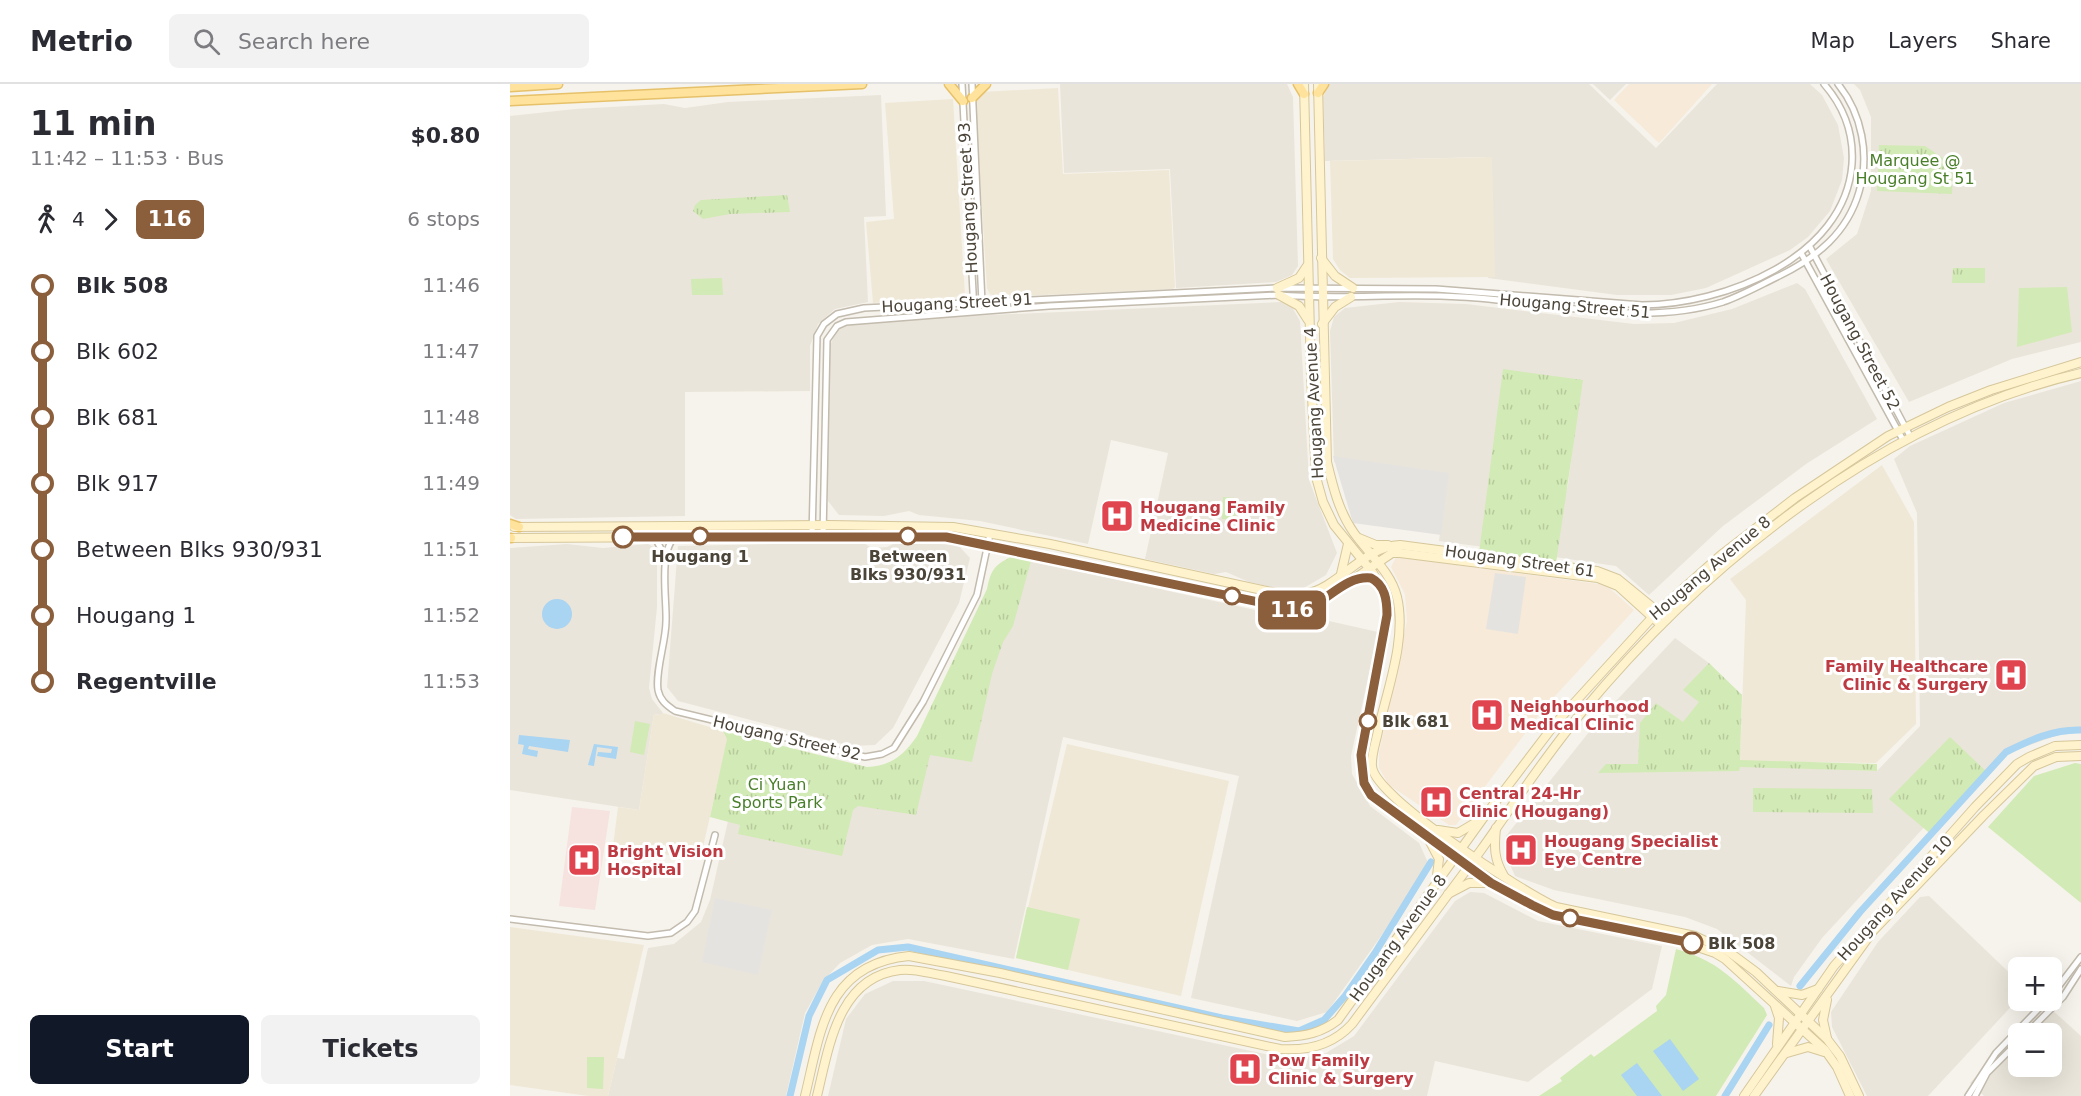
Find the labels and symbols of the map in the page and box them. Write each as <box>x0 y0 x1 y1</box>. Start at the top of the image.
street label: Hougang Street 93 <box>955 122 981 274</box>
park label: Marquee @ Hougang St 51 <box>1855 151 1975 188</box>
street label: Hougang Street 52 <box>1816 271 1904 413</box>
street label: Hougang Street 91 <box>881 290 1033 316</box>
street label: Hougang Street 51 <box>1499 290 1651 322</box>
street label: Hougang Avenue 4 <box>1301 327 1327 479</box>
hospital icon: Hougang Family Medicine Clinic <box>1099 498 1135 534</box>
place label: Hougang Family Medicine Clinic <box>1140 498 1286 535</box>
street label: Hougang Avenue 8 <box>1646 512 1774 624</box>
unlabelled marker <box>612 526 634 548</box>
marker: Hougang 1 <box>691 527 709 545</box>
marker: Between Blks 930/931 <box>899 527 917 545</box>
street label: Hougang Street 61 <box>1444 541 1596 581</box>
place label: Hougang 1 <box>651 547 749 566</box>
place label: Between Blks 930/931 <box>850 547 966 584</box>
unlabelled marker <box>1223 587 1241 605</box>
line badge: 116 <box>1258 590 1326 630</box>
place label: Family Healthcare Clinic & Surgery <box>1825 657 1989 694</box>
hospital icon: Family Healthcare Clinic & Surgery <box>1993 657 2029 693</box>
hospital icon: Neighbourhood Medical Clinic <box>1469 697 1505 733</box>
place label: Neighbourhood Medical Clinic <box>1510 697 1649 734</box>
street label: Hougang Street 92 <box>711 712 863 764</box>
marker: Blk 681 <box>1359 712 1377 730</box>
place label: Blk 681 <box>1382 712 1449 731</box>
park label: Ci Yuan Sports Park <box>732 775 823 812</box>
hospital icon: Central 24-Hr Clinic (Hougang) <box>1418 784 1454 820</box>
place label: Central 24-Hr Clinic (Hougang) <box>1459 784 1609 821</box>
street label: Hougang Avenue 10 <box>1834 831 1956 965</box>
hospital icon: Hougang Specialist Eye Centre <box>1503 832 1539 868</box>
place label: Hougang Specialist Eye Centre <box>1544 832 1719 869</box>
hospital icon: Bright Vision Hospital <box>566 842 602 878</box>
place label: Bright Vision Hospital <box>607 842 724 879</box>
street label: Hougang Avenue 8 <box>1346 871 1450 1005</box>
unlabelled marker <box>1561 909 1579 927</box>
marker: Blk 508 <box>1681 932 1703 954</box>
place label: Blk 508 <box>1708 934 1775 953</box>
hospital icon: Pow Family Clinic & Surgery <box>1227 1051 1263 1087</box>
place label: Pow Family Clinic & Surgery <box>1268 1051 1414 1088</box>

